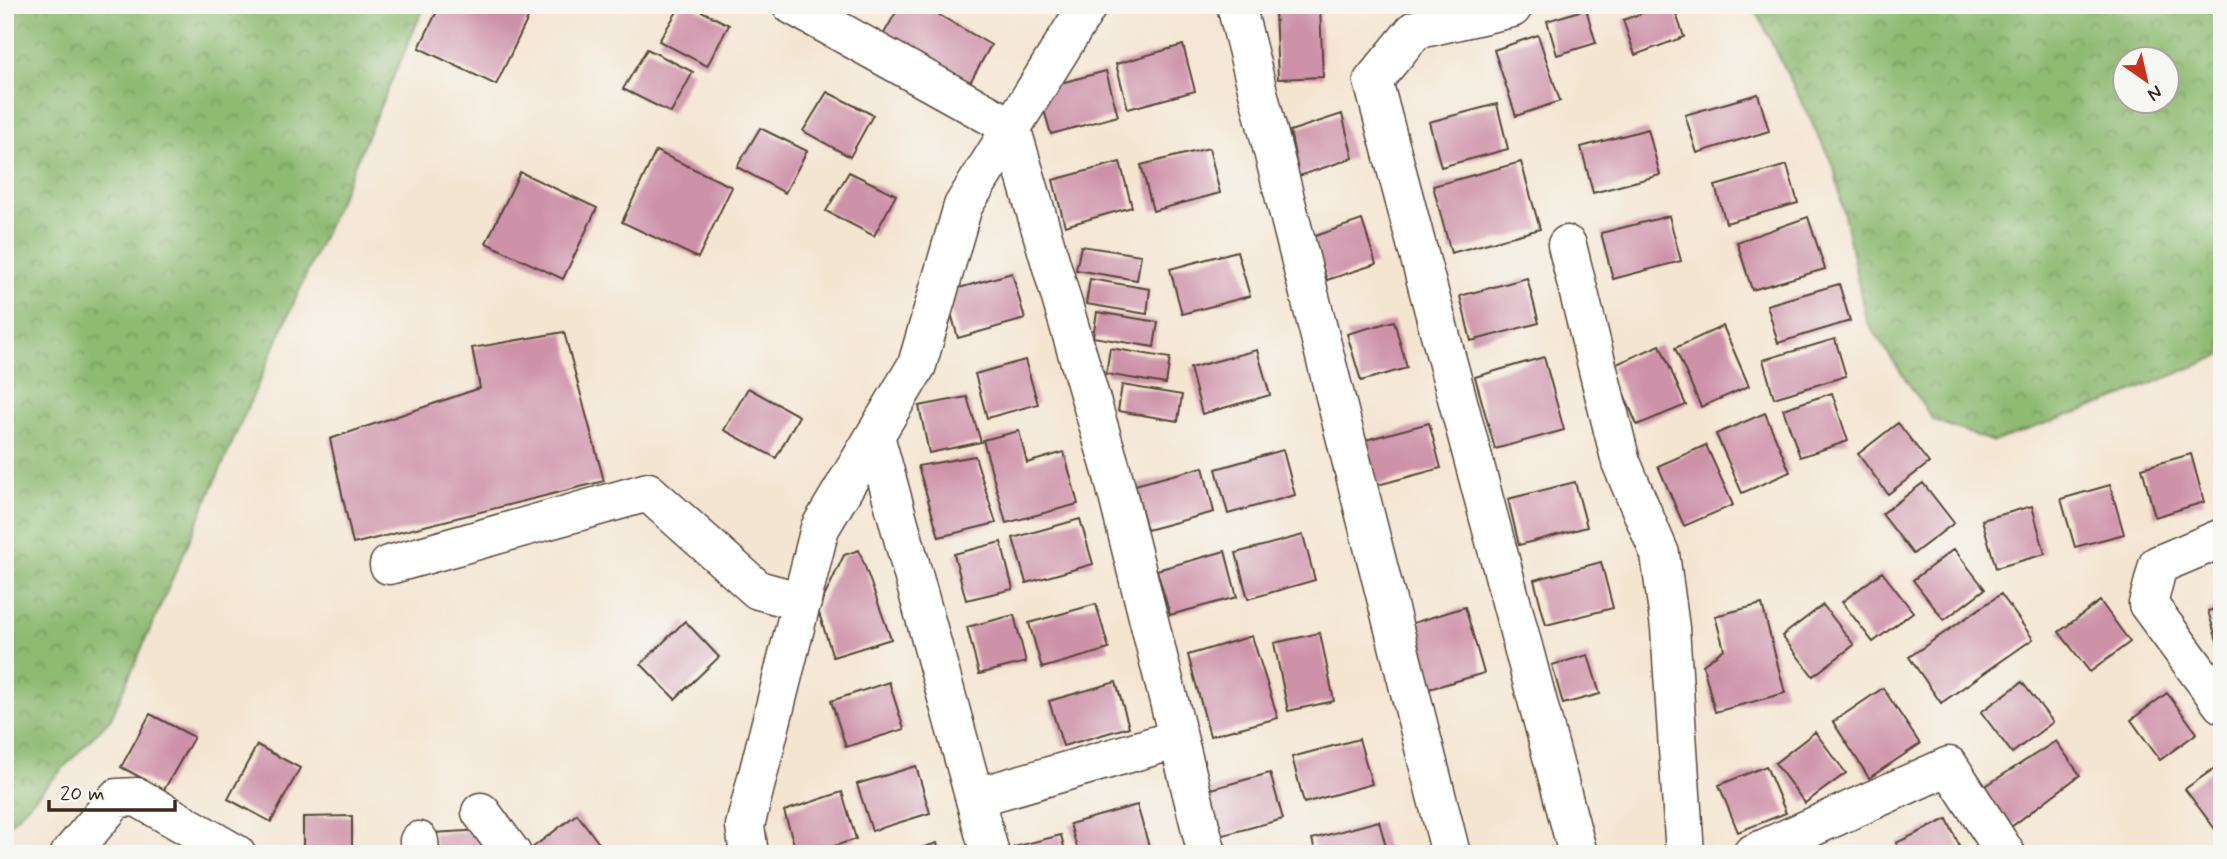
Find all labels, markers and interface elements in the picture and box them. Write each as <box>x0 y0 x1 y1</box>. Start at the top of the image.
north arrow <box>2112 46 2182 116</box>
text: N <box>2142 79 2167 107</box>
scale bar <box>49 768 175 812</box>
text: 20 m <box>60 780 105 808</box>

